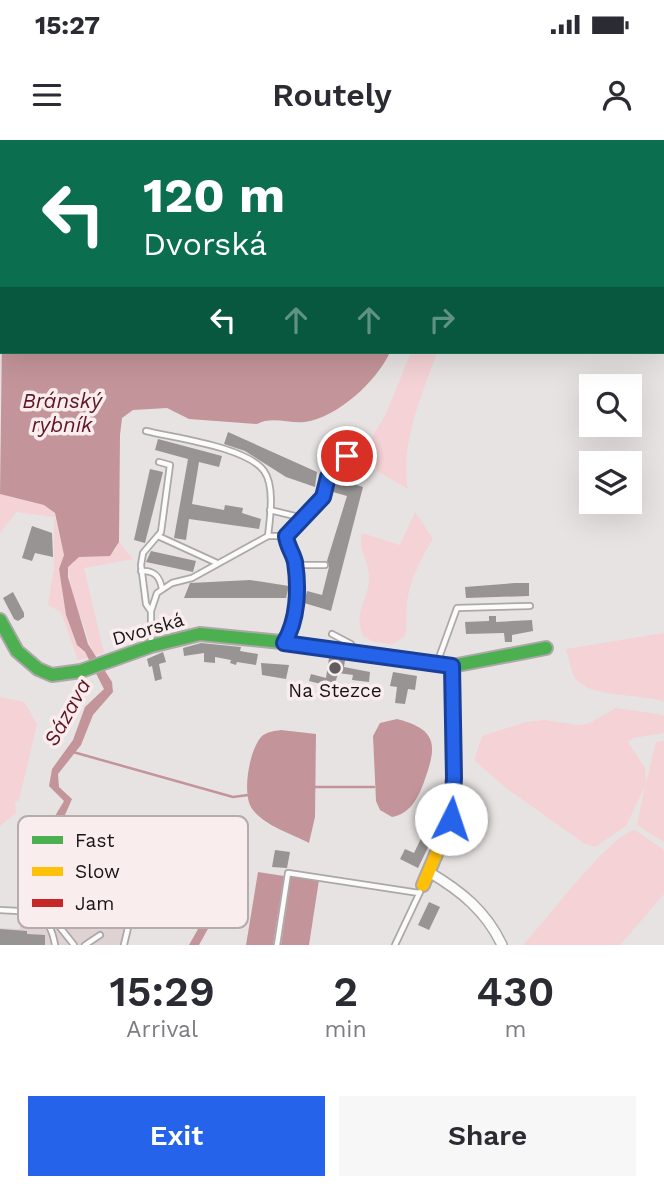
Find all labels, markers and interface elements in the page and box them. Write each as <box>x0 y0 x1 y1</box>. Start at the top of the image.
text: 15:27 <box>35 10 100 40</box>
icon: menu <box>28 76 66 114</box>
text: Routely <box>272 76 392 114</box>
icon: person <box>598 76 636 114</box>
text: 120 m <box>143 166 285 224</box>
icon: left <box>28 168 119 259</box>
text: Dvorská <box>143 225 267 263</box>
icon: left <box>204 301 242 339</box>
icon: ahead <box>277 301 315 339</box>
icon: ahead <box>350 301 388 339</box>
icon: right <box>423 301 461 339</box>
map controls <box>579 374 642 514</box>
button: search <box>579 374 642 437</box>
water label: Bránský rybník <box>22 388 103 437</box>
pin <box>317 426 377 486</box>
icon: arrive <box>328 437 366 475</box>
button: layers <box>579 451 642 514</box>
street label: Dvorská <box>109 608 187 650</box>
marker: Na Stezce <box>327 660 343 676</box>
water label: Sázava <box>38 674 96 750</box>
place label: Na Stezce <box>288 679 382 702</box>
position arrow <box>414 782 488 856</box>
legend <box>18 816 248 928</box>
text: Fast <box>75 829 114 852</box>
text: Slow <box>75 860 120 883</box>
text: Jam <box>75 892 114 915</box>
text: 15:29 <box>110 967 215 1016</box>
text: 2 <box>333 967 358 1016</box>
text: 430 <box>476 967 554 1016</box>
text: Arrival <box>126 1016 198 1043</box>
text: min <box>324 1016 367 1043</box>
text: m <box>504 1016 526 1043</box>
button: Exit <box>28 1096 325 1176</box>
button: Share <box>339 1096 636 1176</box>

